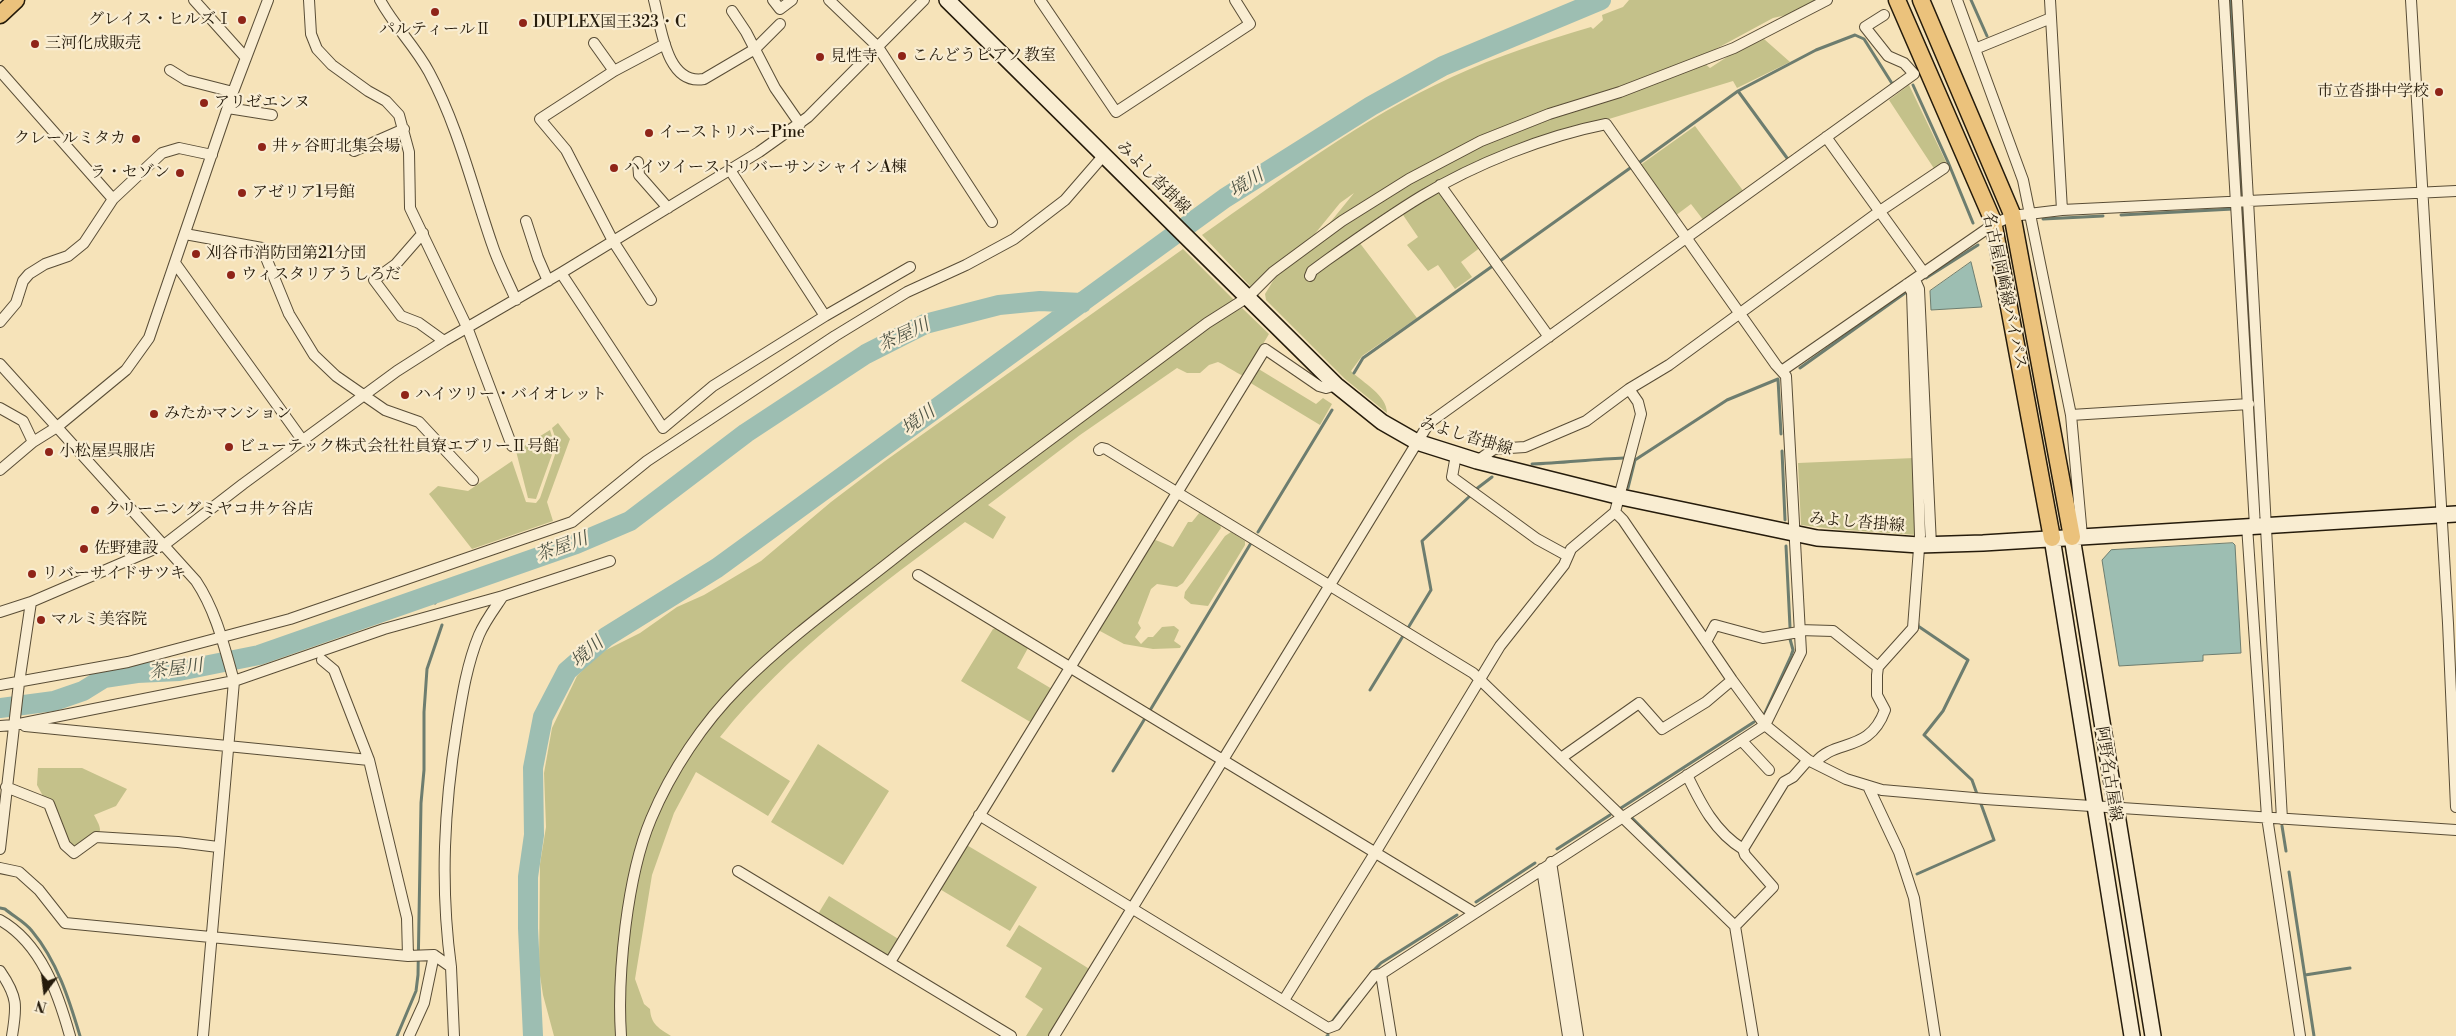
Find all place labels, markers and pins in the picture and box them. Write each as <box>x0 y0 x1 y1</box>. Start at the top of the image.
marker: パルティールⅡ <box>429 6 441 18</box>
place label: グレイス・ヒルズⅠ <box>88 10 232 30</box>
place label: DUPLEX国王323・C <box>533 13 686 33</box>
marker: グレイス・ヒルズⅠ <box>236 14 248 26</box>
marker: DUPLEX国王323・C <box>517 17 529 29</box>
place label: パルティールⅡ <box>379 20 491 40</box>
place label: 三河化成販売 <box>45 34 141 54</box>
marker: 三河化成販売 <box>29 38 41 50</box>
place label: こんどうピアノ教室 <box>912 46 1056 66</box>
place label: 見性寺 <box>830 47 878 67</box>
marker: こんどうピアノ教室 <box>896 50 908 62</box>
marker: 見性寺 <box>814 51 826 63</box>
place label: 市立沓掛中学校 <box>2317 82 2429 102</box>
marker: 市立沓掛中学校 <box>2433 86 2445 98</box>
place label: アリゼエンヌ <box>214 93 310 113</box>
marker: アリゼエンヌ <box>198 97 210 109</box>
place label: イーストリバーPine <box>659 123 805 143</box>
marker: イーストリバーPine <box>643 127 655 139</box>
place label: クレールミタカ <box>14 129 126 149</box>
marker: クレールミタカ <box>130 133 142 145</box>
place label: 井ヶ谷町北集会場 <box>272 137 400 157</box>
marker: 井ヶ谷町北集会場 <box>256 141 268 153</box>
place label: ハイツイーストリバーサンシャインA棟 <box>624 158 907 178</box>
marker: ハイツイーストリバーサンシャインA棟 <box>608 162 620 174</box>
place label: ラ・セゾン <box>90 163 170 183</box>
marker: ラ・セゾン <box>174 167 186 179</box>
place label: アゼリア1号館 <box>252 183 355 203</box>
marker: アゼリア1号館 <box>236 187 248 199</box>
place label: 刈谷市消防団第21分団 <box>206 244 366 264</box>
marker: 刈谷市消防団第21分団 <box>190 248 202 260</box>
place label: ウィスタリアうしろだ <box>241 265 401 285</box>
marker: ウィスタリアうしろだ <box>225 269 237 281</box>
place label: ハイツリー・バイオレット <box>415 385 607 405</box>
marker: ハイツリー・バイオレット <box>399 389 411 401</box>
place label: みたかマンション <box>164 404 292 424</box>
marker: みたかマンション <box>148 408 160 420</box>
place label: ビューテック株式会社社員寮エブリーⅡ号館 <box>239 437 559 457</box>
marker: ビューテック株式会社社員寮エブリーⅡ号館 <box>223 441 235 453</box>
place label: 小松屋呉服店 <box>59 442 155 462</box>
marker: 小松屋呉服店 <box>43 446 55 458</box>
place label: クリーニングミヤコ井ケ谷店 <box>105 500 313 520</box>
marker: クリーニングミヤコ井ケ谷店 <box>89 504 101 516</box>
place label: 佐野建設 <box>94 539 158 559</box>
marker: 佐野建設 <box>78 543 90 555</box>
place label: リバーサイドサツキ <box>42 564 186 584</box>
marker: リバーサイドサツキ <box>26 568 38 580</box>
place label: マルミ美容院 <box>51 610 147 630</box>
marker: マルミ美容院 <box>35 614 47 626</box>

